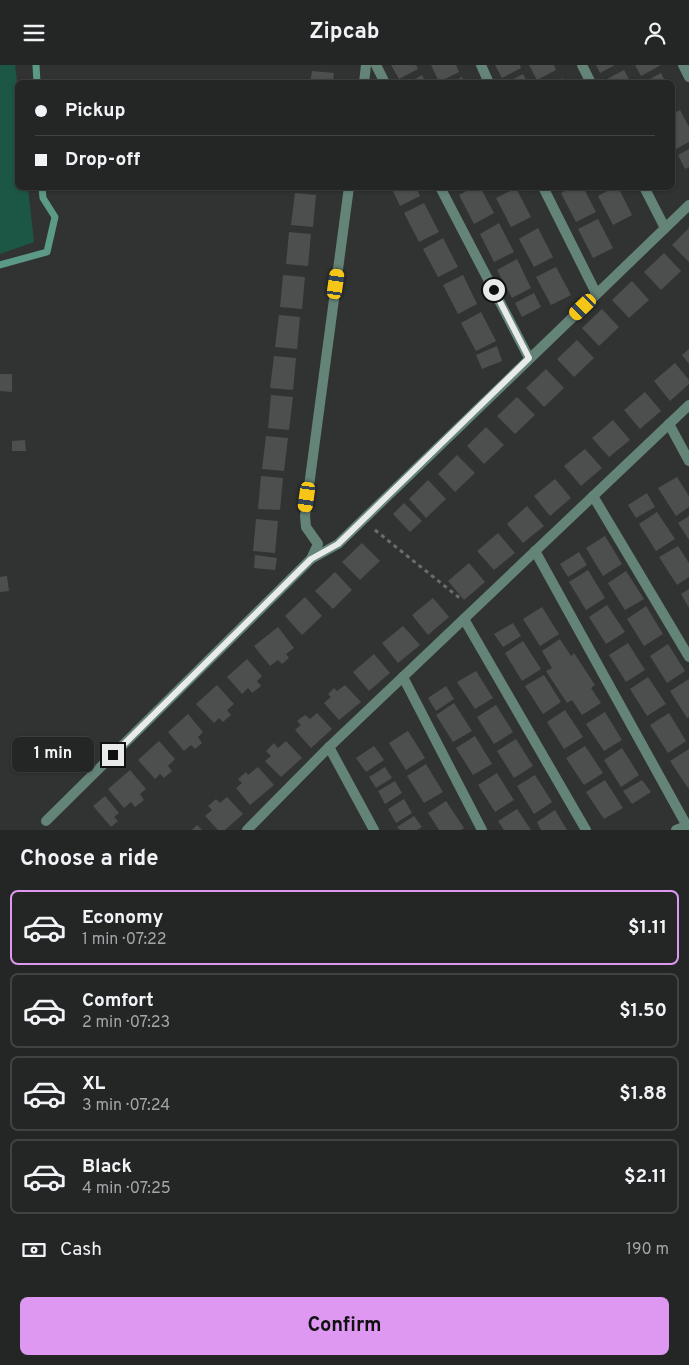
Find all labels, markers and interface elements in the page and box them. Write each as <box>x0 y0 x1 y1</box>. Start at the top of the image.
icon: menu <box>20 19 48 47</box>
text: Zipcab <box>310 19 379 46</box>
icon: person <box>641 19 669 47</box>
text: Pickup <box>65 99 125 123</box>
text: Drop-off <box>65 148 140 172</box>
car <box>326 268 345 300</box>
route start <box>483 279 505 301</box>
car <box>566 291 599 323</box>
car <box>297 481 316 513</box>
callout: 1 min <box>13 737 96 773</box>
text: 1 min <box>34 744 72 764</box>
route end <box>102 744 124 766</box>
text: Choose a ride <box>20 846 158 873</box>
icon: car <box>22 905 67 950</box>
text: Economy <box>82 906 163 930</box>
text: $1.11 <box>628 916 667 940</box>
text: 1 min · 07:22 <box>82 930 167 950</box>
icon: car <box>22 988 67 1033</box>
text: Comfort <box>82 989 154 1013</box>
text: $1.50 <box>619 999 667 1023</box>
text: 2 min · 07:23 <box>82 1013 170 1033</box>
icon: car <box>22 1071 67 1116</box>
text: XL <box>82 1072 105 1096</box>
text: $1.88 <box>619 1082 667 1106</box>
text: 3 min · 07:24 <box>82 1096 170 1116</box>
icon: car <box>22 1154 67 1199</box>
text: Black <box>82 1155 132 1179</box>
text: $2.11 <box>624 1165 667 1189</box>
text: 4 min · 07:25 <box>82 1179 171 1199</box>
icon: cash <box>20 1236 48 1264</box>
text: Cash <box>60 1238 102 1262</box>
text: 190 m <box>626 1240 669 1260</box>
button: Confirm <box>20 1297 669 1355</box>

